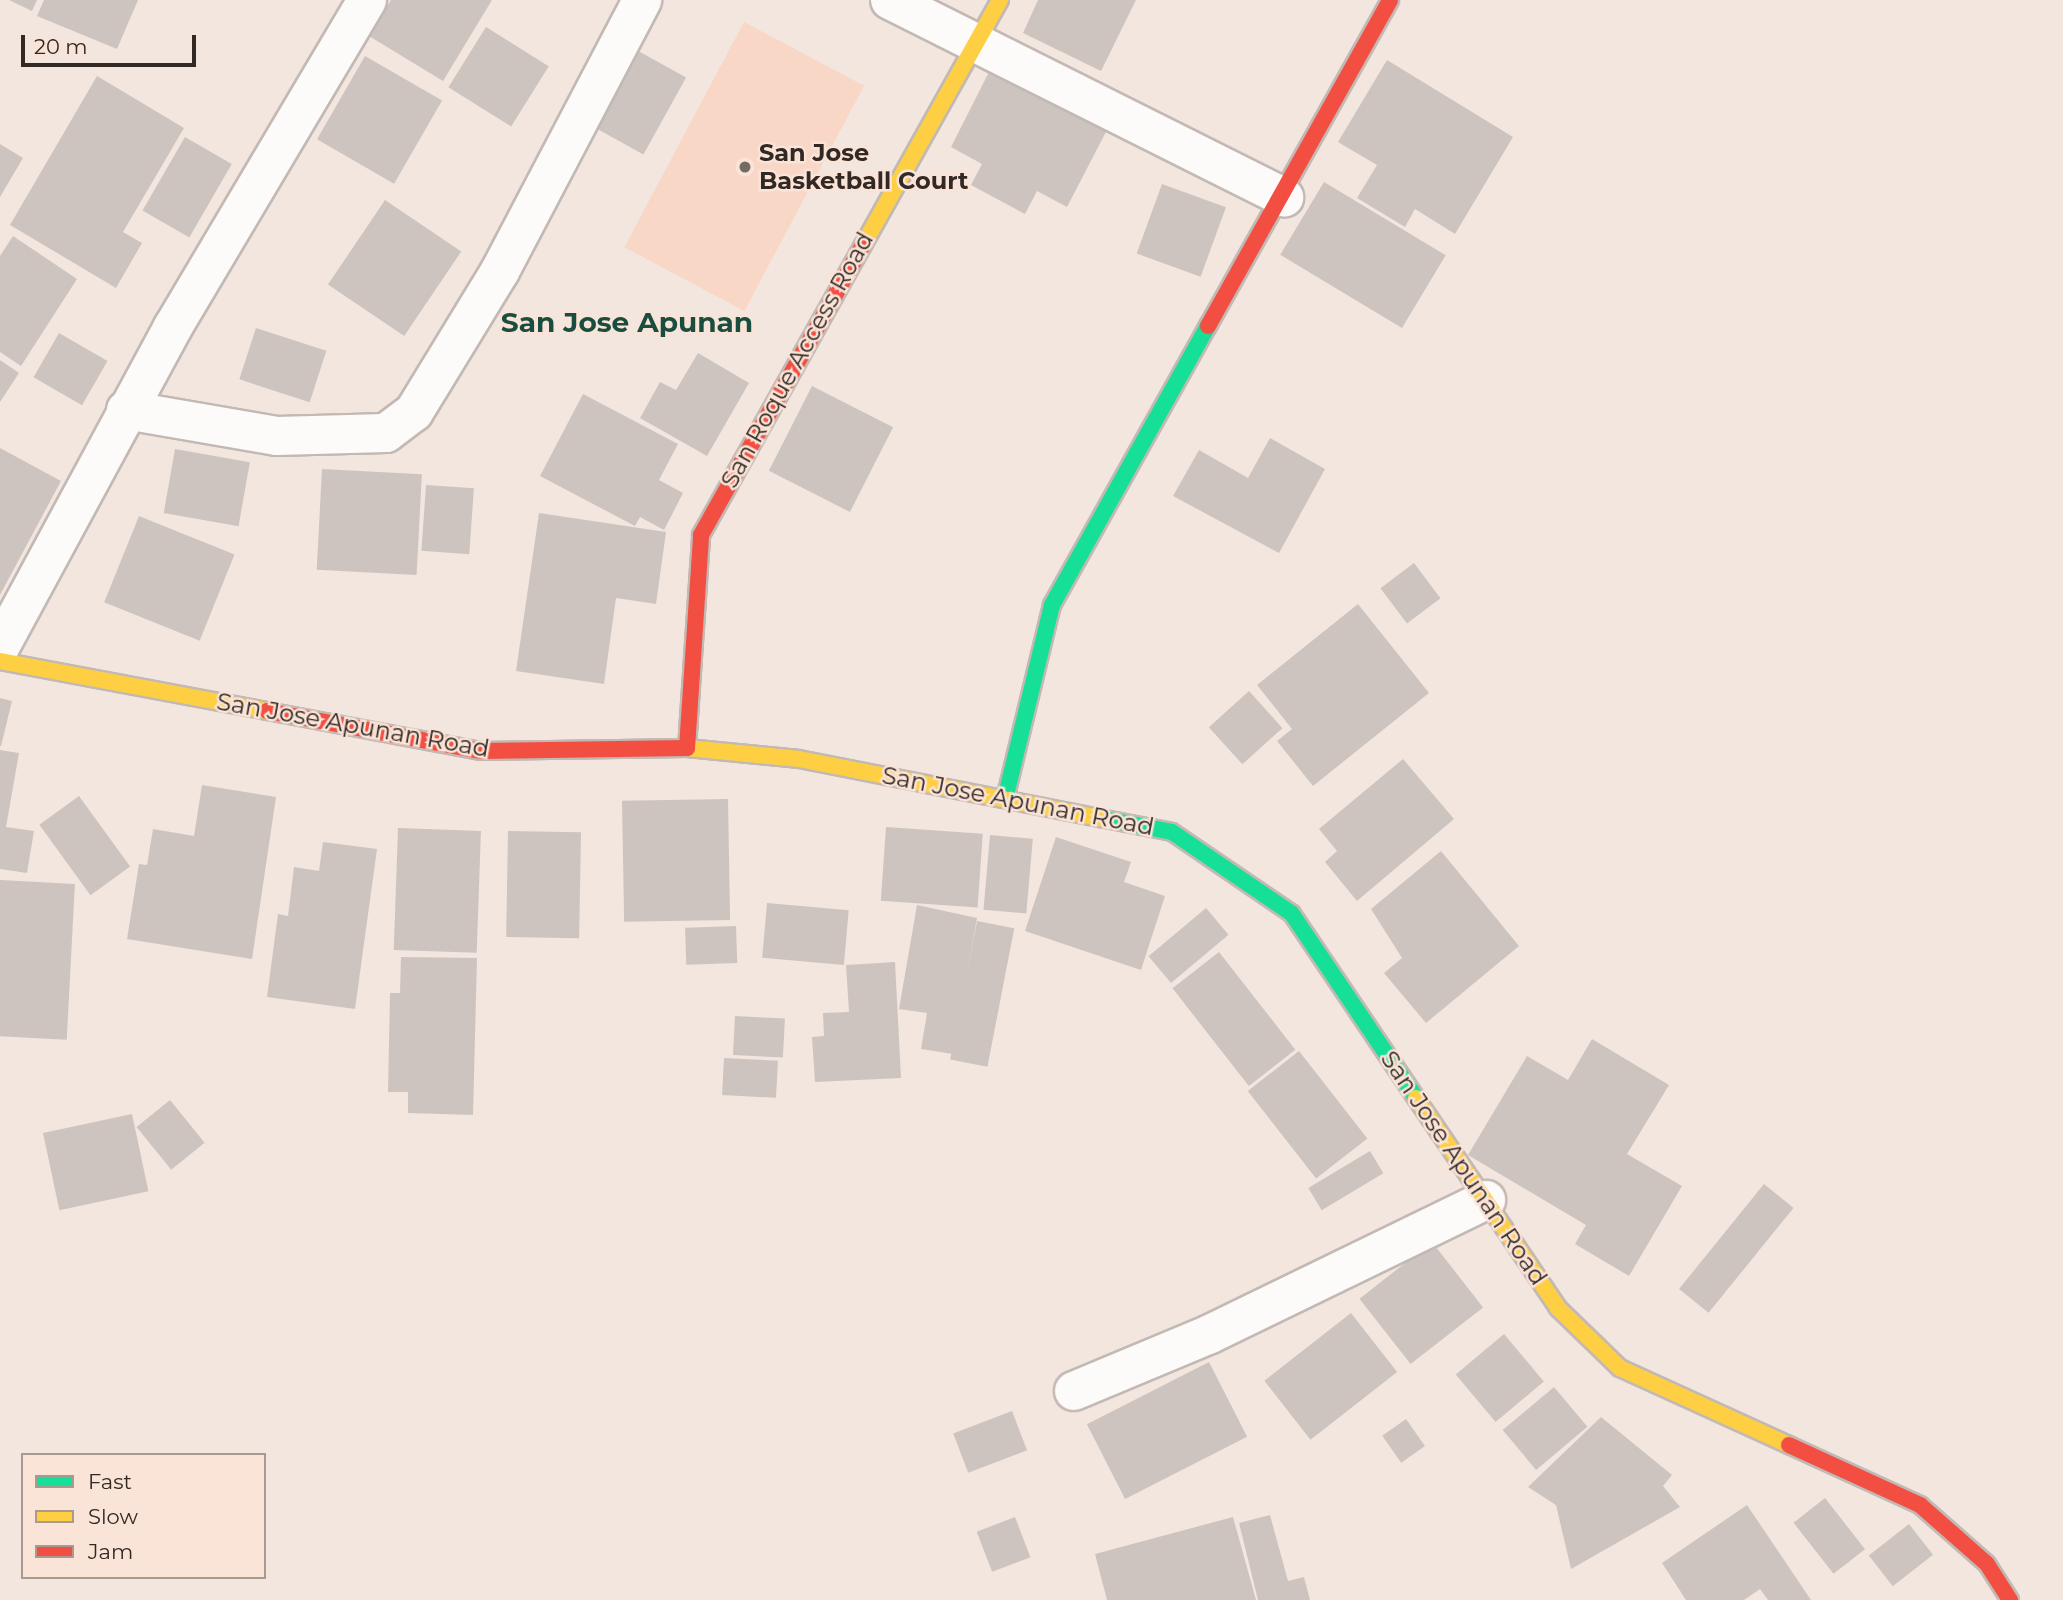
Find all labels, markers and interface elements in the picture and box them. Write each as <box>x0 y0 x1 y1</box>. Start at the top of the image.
scale bar <box>24 21 200 65</box>
text: 20 m <box>34 34 88 59</box>
place label: San Jose Basketball Court <box>759 139 968 195</box>
marker: San Jose Basketball Court <box>737 159 753 175</box>
street label: San Roque Access Road <box>715 227 879 493</box>
district label: San Jose Apunan <box>501 305 753 339</box>
street label: San Jose Apunan Road <box>214 687 492 763</box>
street label: San Jose Apunan Road <box>880 761 1156 841</box>
street label: San Jose Apunan Road <box>1375 1045 1553 1291</box>
legend <box>21 1453 266 1579</box>
text: Fast <box>88 1469 132 1494</box>
text: Slow <box>88 1504 138 1529</box>
text: Jam <box>88 1539 133 1564</box>

